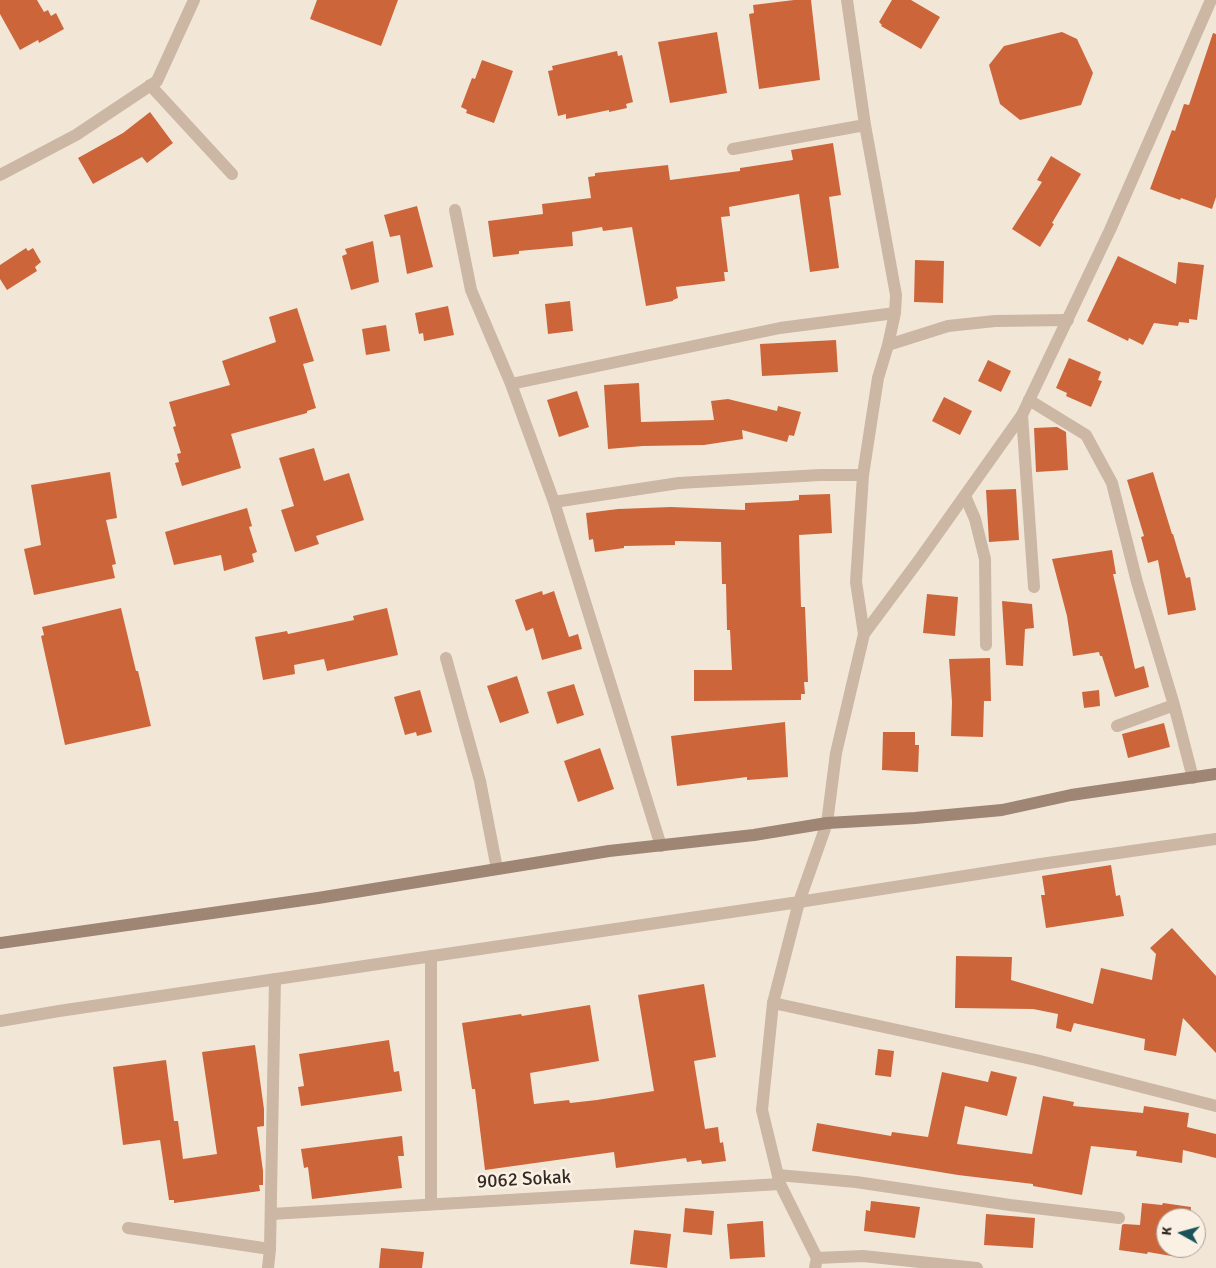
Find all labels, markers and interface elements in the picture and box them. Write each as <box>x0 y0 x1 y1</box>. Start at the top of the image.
street label: 9062 Sokak <box>476 1166 572 1194</box>
north arrow <box>1156 1208 1206 1258</box>
text: K <box>1158 1226 1176 1237</box>

